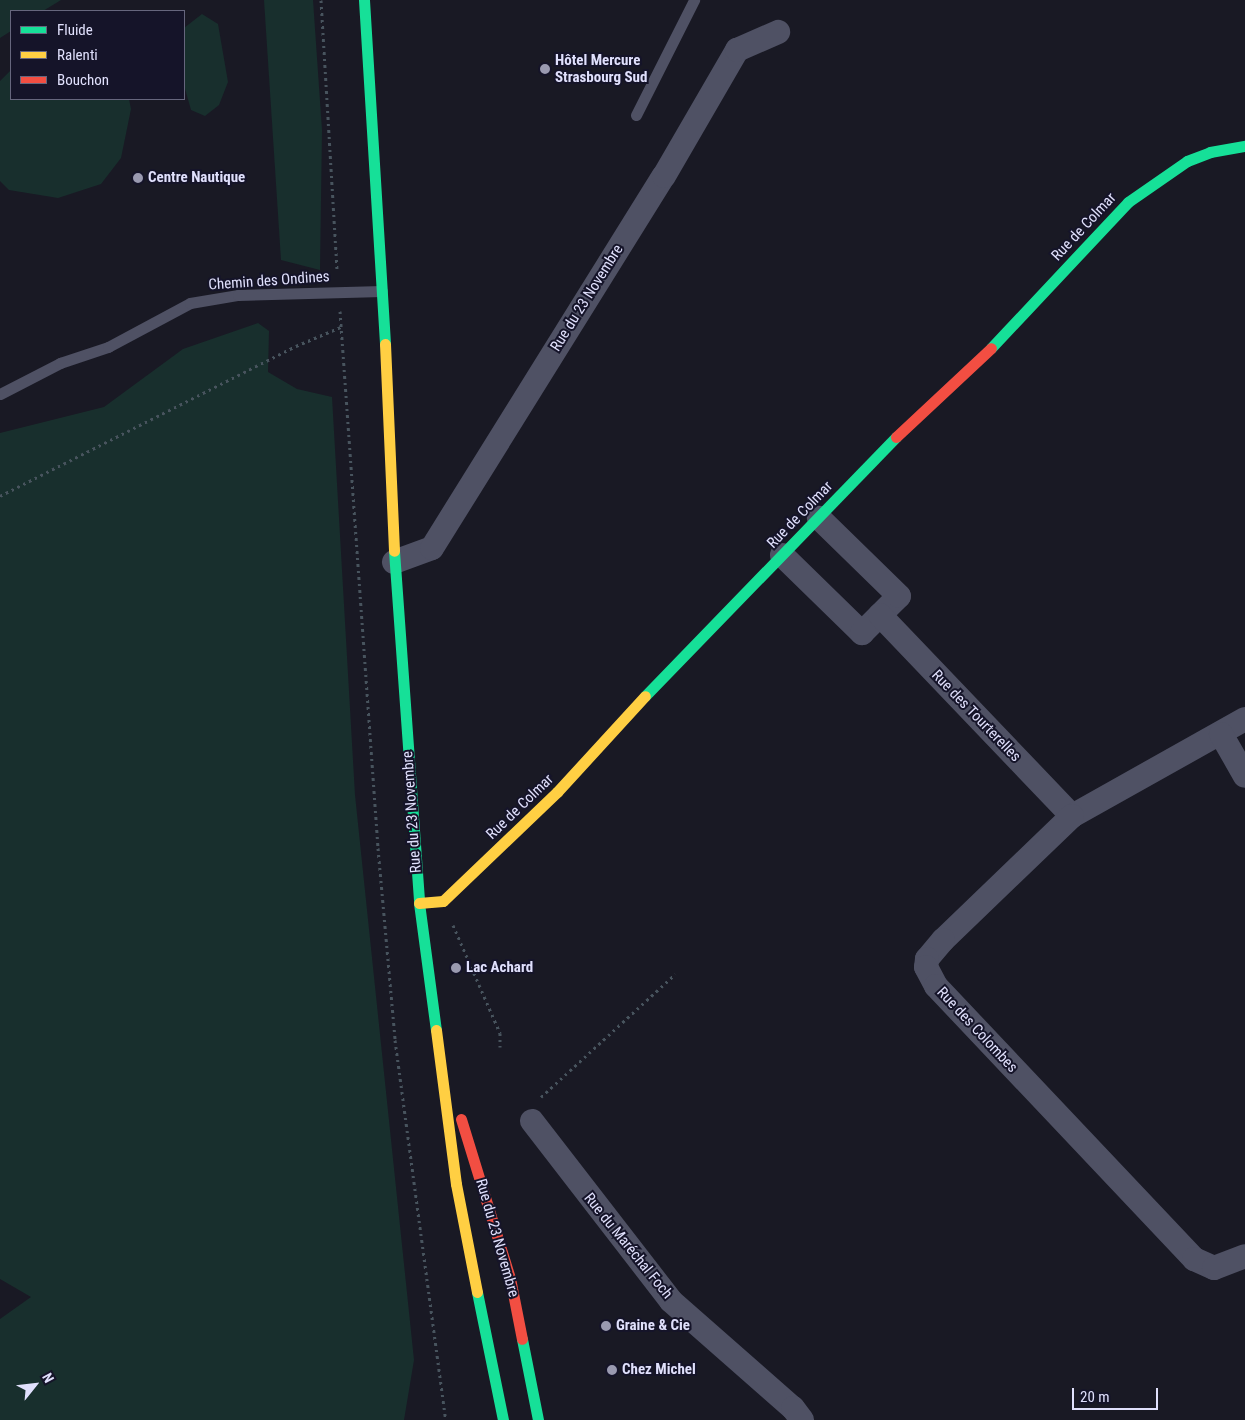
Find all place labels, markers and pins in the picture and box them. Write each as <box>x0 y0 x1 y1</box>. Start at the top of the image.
place label: Hôtel Mercure Strasbourg Sud <box>555 51 647 86</box>
marker: Hôtel Mercure Strasbourg Sud <box>539 63 551 75</box>
place label: Centre Nautique <box>148 169 245 187</box>
marker: Centre Nautique <box>132 172 144 184</box>
place label: Lac Achard <box>466 959 533 977</box>
marker: Lac Achard <box>450 962 462 974</box>
place label: Graine & Cie <box>616 1317 690 1335</box>
marker: Graine & Cie <box>600 1320 612 1332</box>
place label: Chez Michel <box>622 1361 696 1379</box>
marker: Chez Michel <box>606 1364 618 1376</box>

